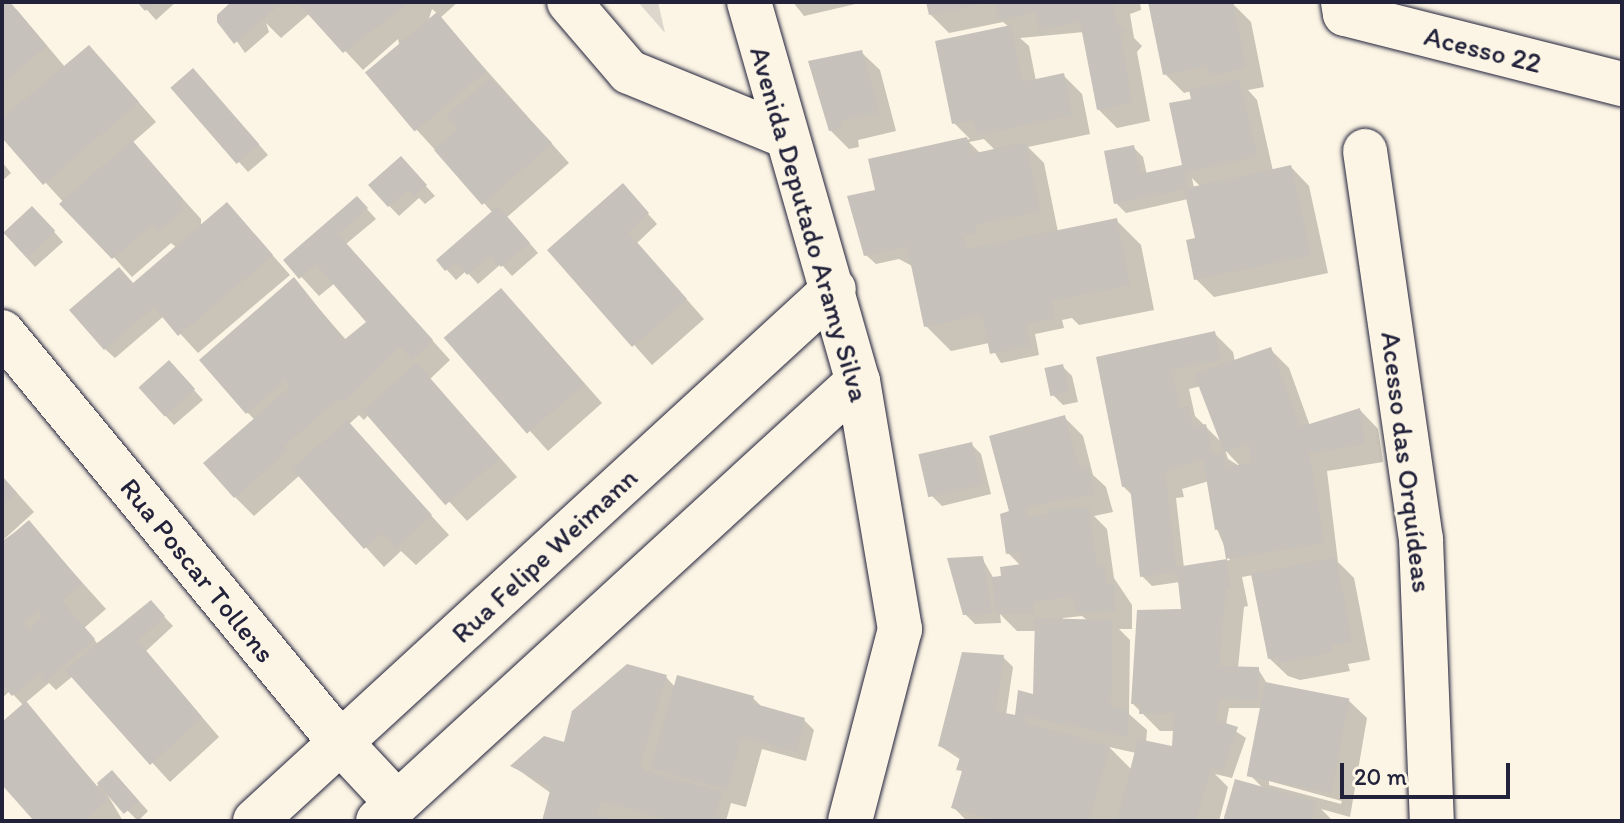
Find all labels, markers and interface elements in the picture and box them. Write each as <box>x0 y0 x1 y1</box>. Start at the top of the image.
street label: Acesso 22 <box>1421 18 1545 80</box>
street label: Avenida Deputado Aramy Silva <box>743 42 877 406</box>
street label: Acesso das Orquídeas <box>1374 330 1440 594</box>
street label: Rua Felipe Weimann <box>445 461 643 649</box>
street label: Rua Poscar Tollens <box>115 473 281 667</box>
scale bar <box>1344 747 1514 797</box>
text: 20 m <box>1354 762 1407 791</box>

